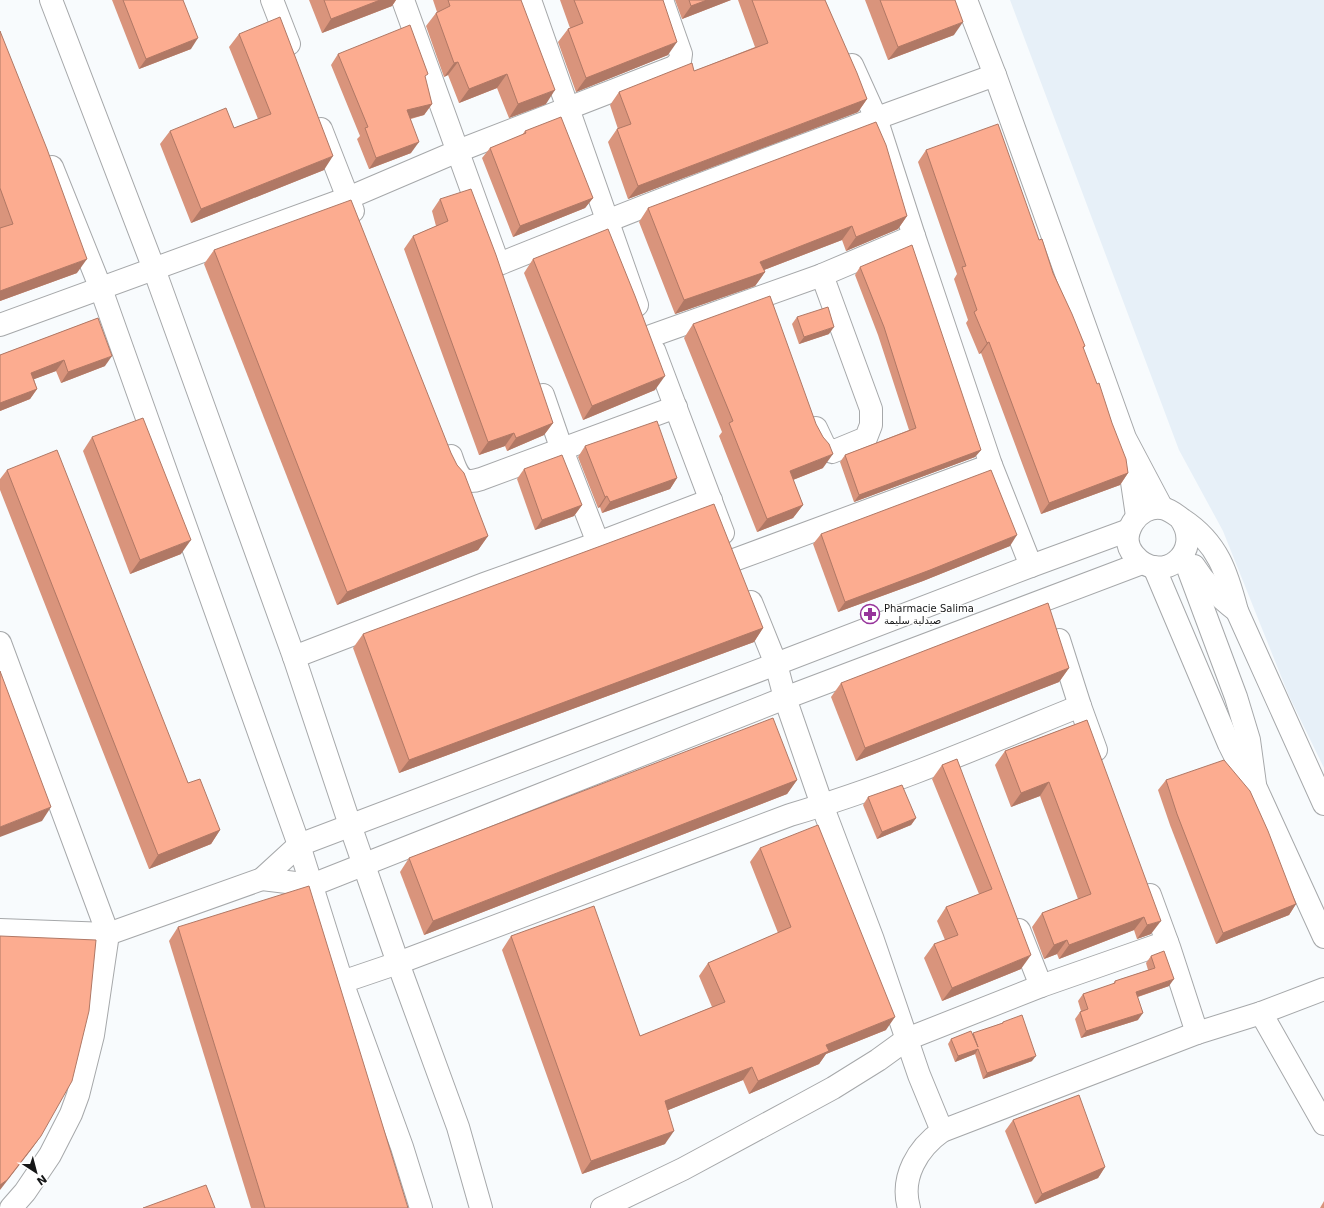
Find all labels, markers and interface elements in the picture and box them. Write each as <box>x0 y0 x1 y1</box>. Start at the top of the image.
pharmacy icon: Pharmacie Salima صيدلية سليمة <box>859 603 881 625</box>
place label: Pharmacie Salima صيدلية سليمة <box>884 603 974 626</box>
north arrow <box>16 1152 56 1192</box>
text: N <box>34 1172 49 1188</box>

